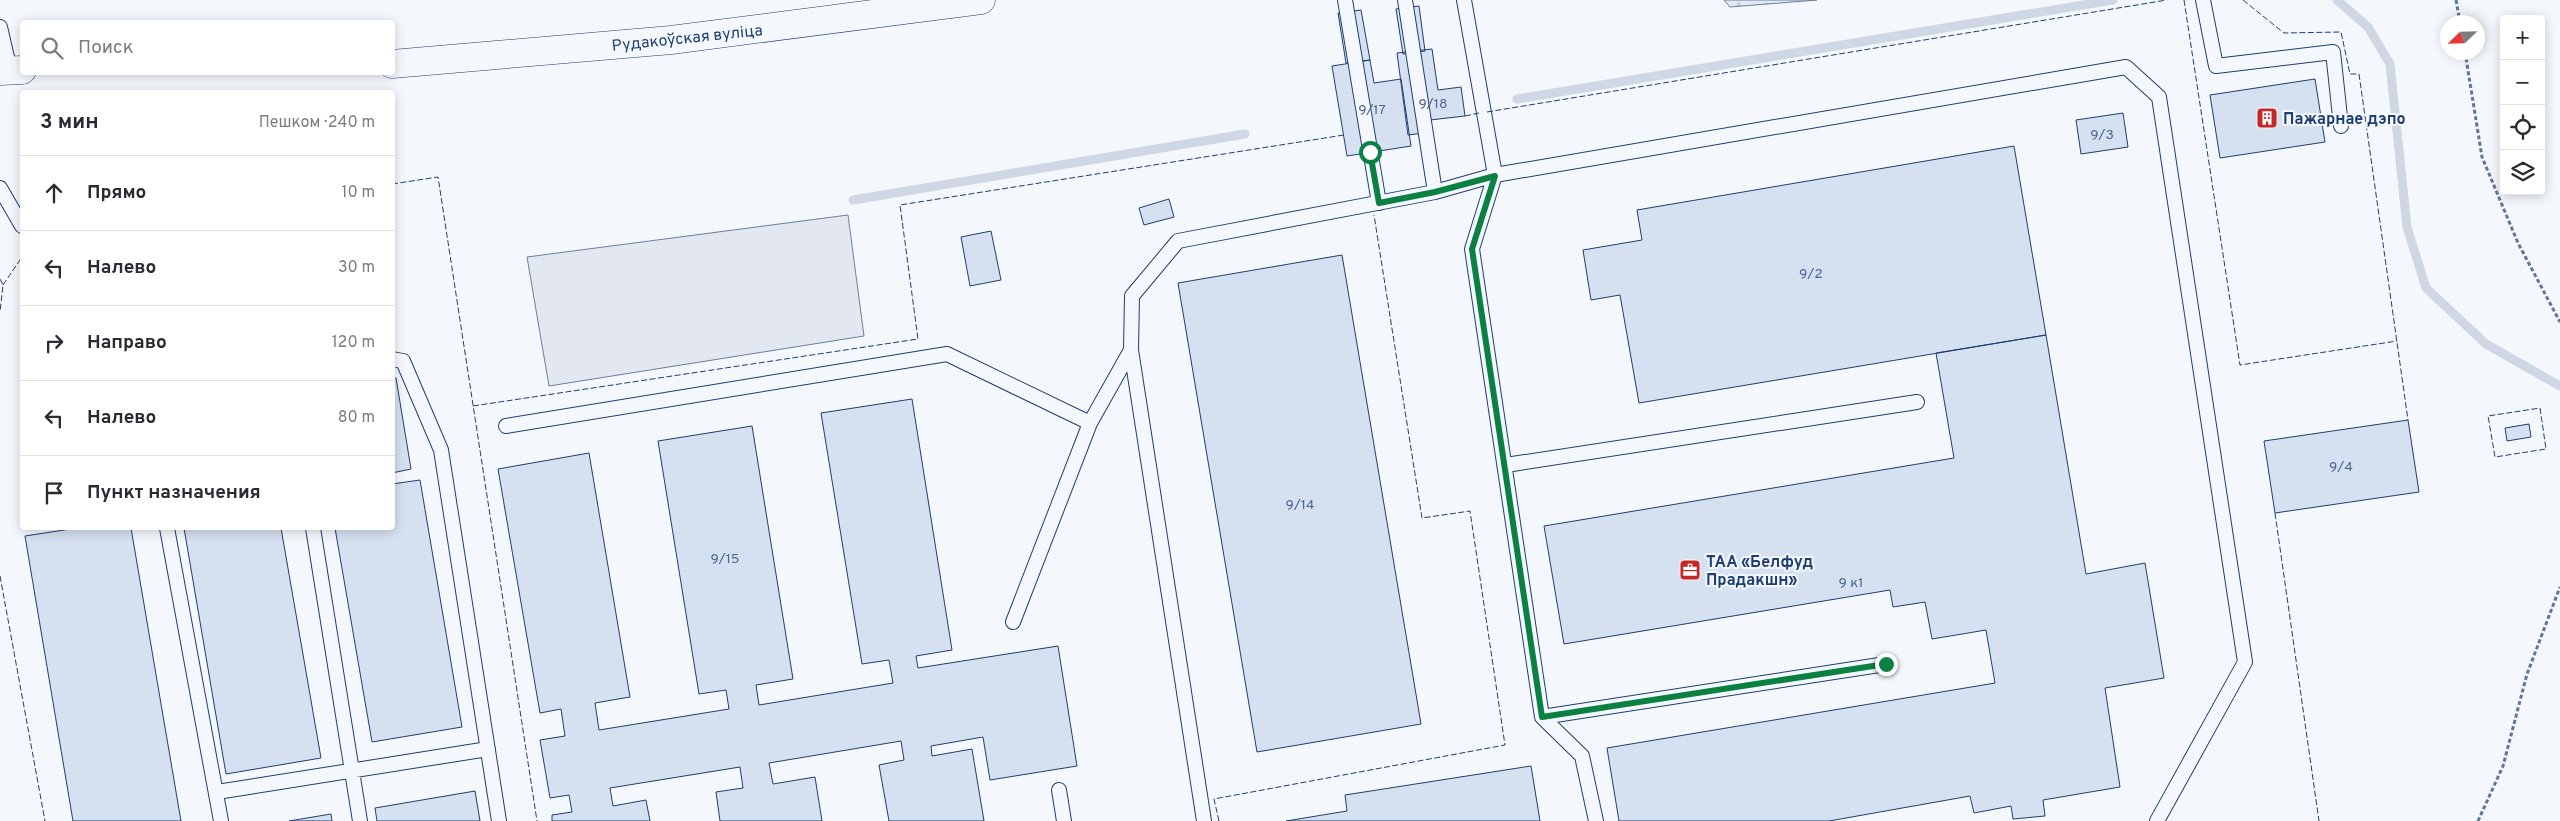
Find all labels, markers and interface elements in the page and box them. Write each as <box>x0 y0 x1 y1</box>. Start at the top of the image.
north arrow <box>2440 15 2485 60</box>
map controls <box>2500 15 2545 195</box>
button: + <box>2500 15 2545 60</box>
search box <box>20 20 395 75</box>
street label: Рудакоўская вуліца <box>611 21 764 57</box>
icon: search <box>38 34 66 62</box>
text: Поиск <box>78 36 134 60</box>
button: − <box>2500 60 2545 105</box>
house number: 9/18 <box>1419 96 1448 113</box>
house number: 9/17 <box>1358 102 1386 119</box>
button: locate <box>2500 105 2545 150</box>
building icon: Пажарнае дэпо <box>2255 106 2279 130</box>
text: 3 мин <box>40 109 99 136</box>
place label: Пажарнае дэпо <box>2283 110 2406 130</box>
text: Пешком · 240 m <box>259 113 375 133</box>
house number: 9/3 <box>2090 127 2114 144</box>
route start <box>1359 141 1382 164</box>
button: layers <box>2500 150 2545 195</box>
icon: ahead <box>40 179 68 207</box>
text: Прямо <box>87 181 146 205</box>
text: 10 m <box>341 183 375 203</box>
icon: left <box>40 254 68 282</box>
text: Налево <box>87 256 156 280</box>
text: 30 m <box>338 258 375 278</box>
house number: 9/2 <box>1799 266 1823 283</box>
icon: right <box>40 329 68 357</box>
text: Направо <box>87 331 167 355</box>
text: 120 m <box>332 333 375 353</box>
icon: left <box>40 404 68 432</box>
text: Налево <box>87 406 156 430</box>
text: 80 m <box>338 408 375 428</box>
house number: 9/4 <box>2329 459 2353 476</box>
icon: arrive <box>40 479 68 507</box>
text: Пункт назначения <box>87 481 261 505</box>
house number: 9/14 <box>1286 497 1314 514</box>
house number: 9/15 <box>710 551 740 568</box>
place label: ТАА «Белфуд Прадакшн» <box>1706 553 1814 591</box>
office icon: ТАА «Белфуд Прадакшн» <box>1678 558 1702 582</box>
house number: 9 к1 <box>1839 575 1863 592</box>
route end <box>1875 653 1898 676</box>

